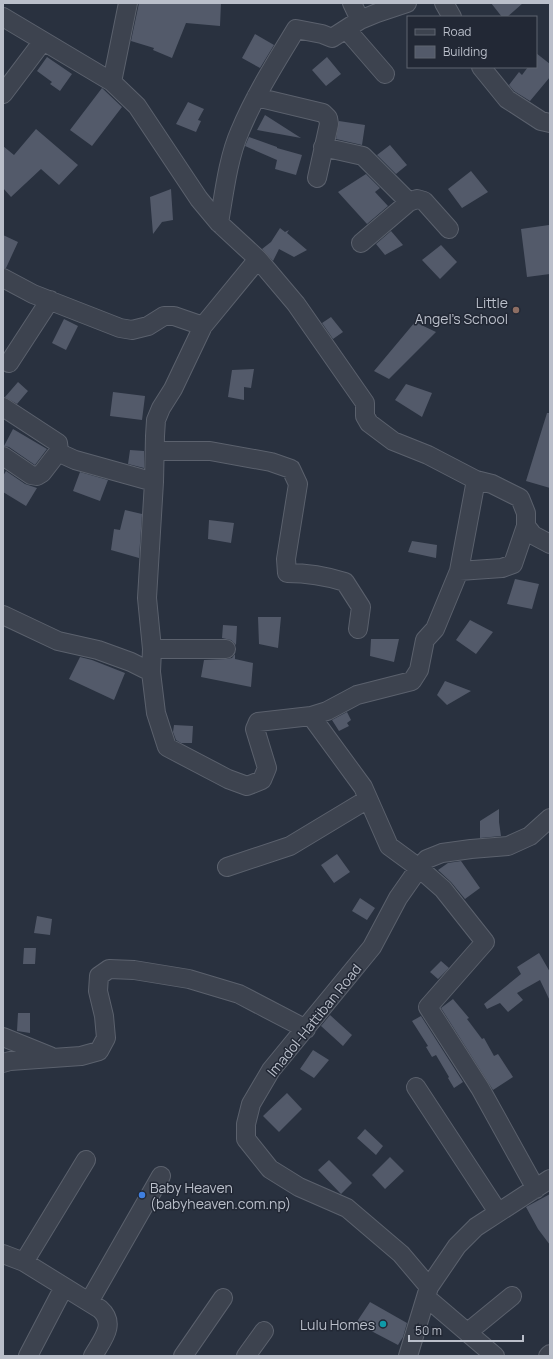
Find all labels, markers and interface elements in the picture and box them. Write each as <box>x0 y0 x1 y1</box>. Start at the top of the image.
legend <box>407 16 537 68</box>
text: Road <box>443 23 471 40</box>
text: Building <box>443 43 487 60</box>
place label: Little Angel's School <box>415 293 508 328</box>
marker: Little Angel's School <box>511 305 521 315</box>
street label: Imadol-Hattiban Road <box>263 960 365 1080</box>
place label: Baby Heaven (babyheaven.com.np) <box>150 1178 291 1213</box>
marker: Baby Heaven (babyheaven.com.np) <box>137 1190 147 1200</box>
place label: Lulu Homes <box>300 1315 375 1334</box>
scale bar <box>409 1317 523 1343</box>
marker: Lulu Homes <box>378 1319 388 1329</box>
text: 50 m <box>415 1322 442 1339</box>

